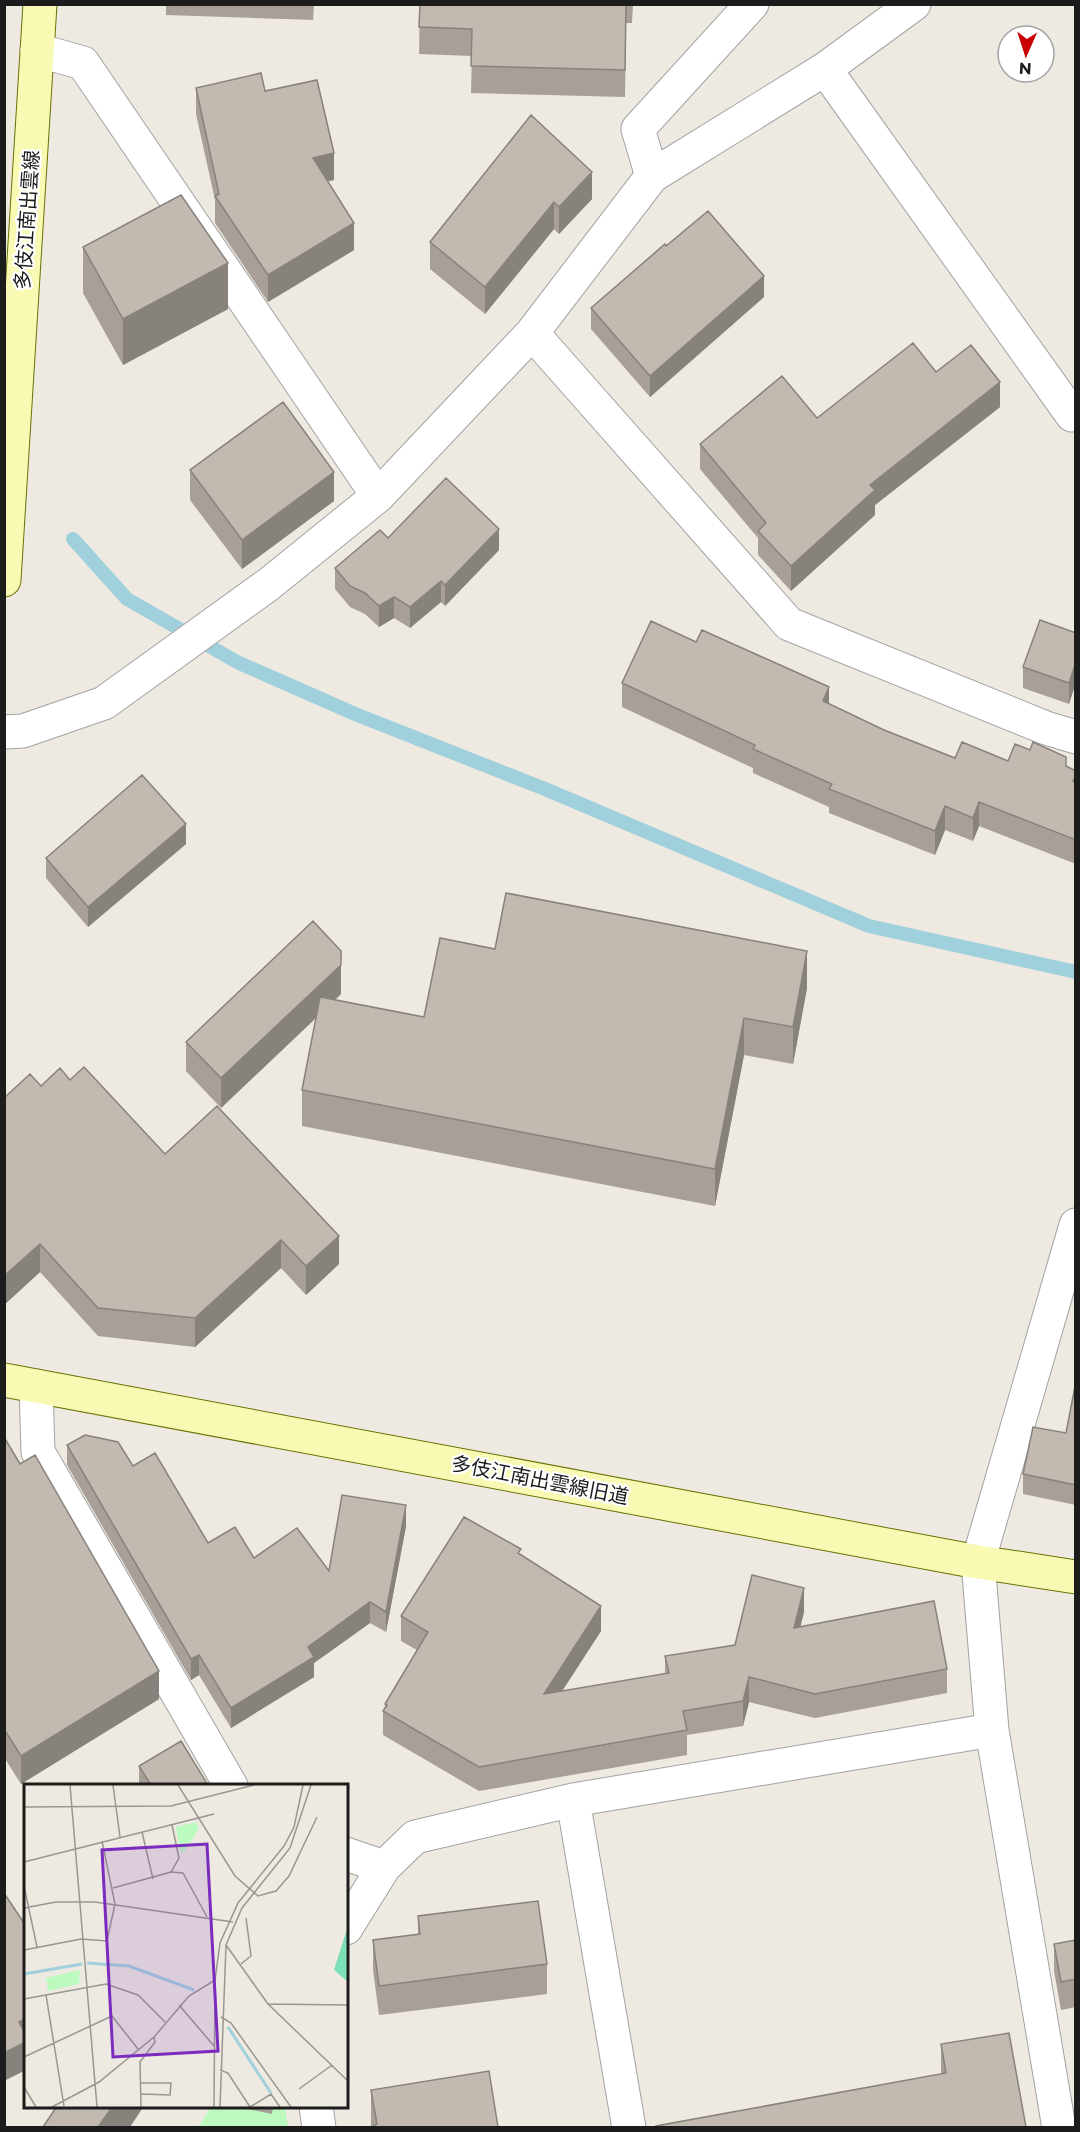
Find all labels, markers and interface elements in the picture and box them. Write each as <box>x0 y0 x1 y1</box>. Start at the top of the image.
north arrow <box>996 24 1056 84</box>
text: N <box>1018 59 1032 78</box>
street label: 多伎江南出雲線 <box>10 149 44 291</box>
street label: 多伎江南出雲線旧道 <box>449 1451 631 1509</box>
inset map <box>24 1784 348 2108</box>

